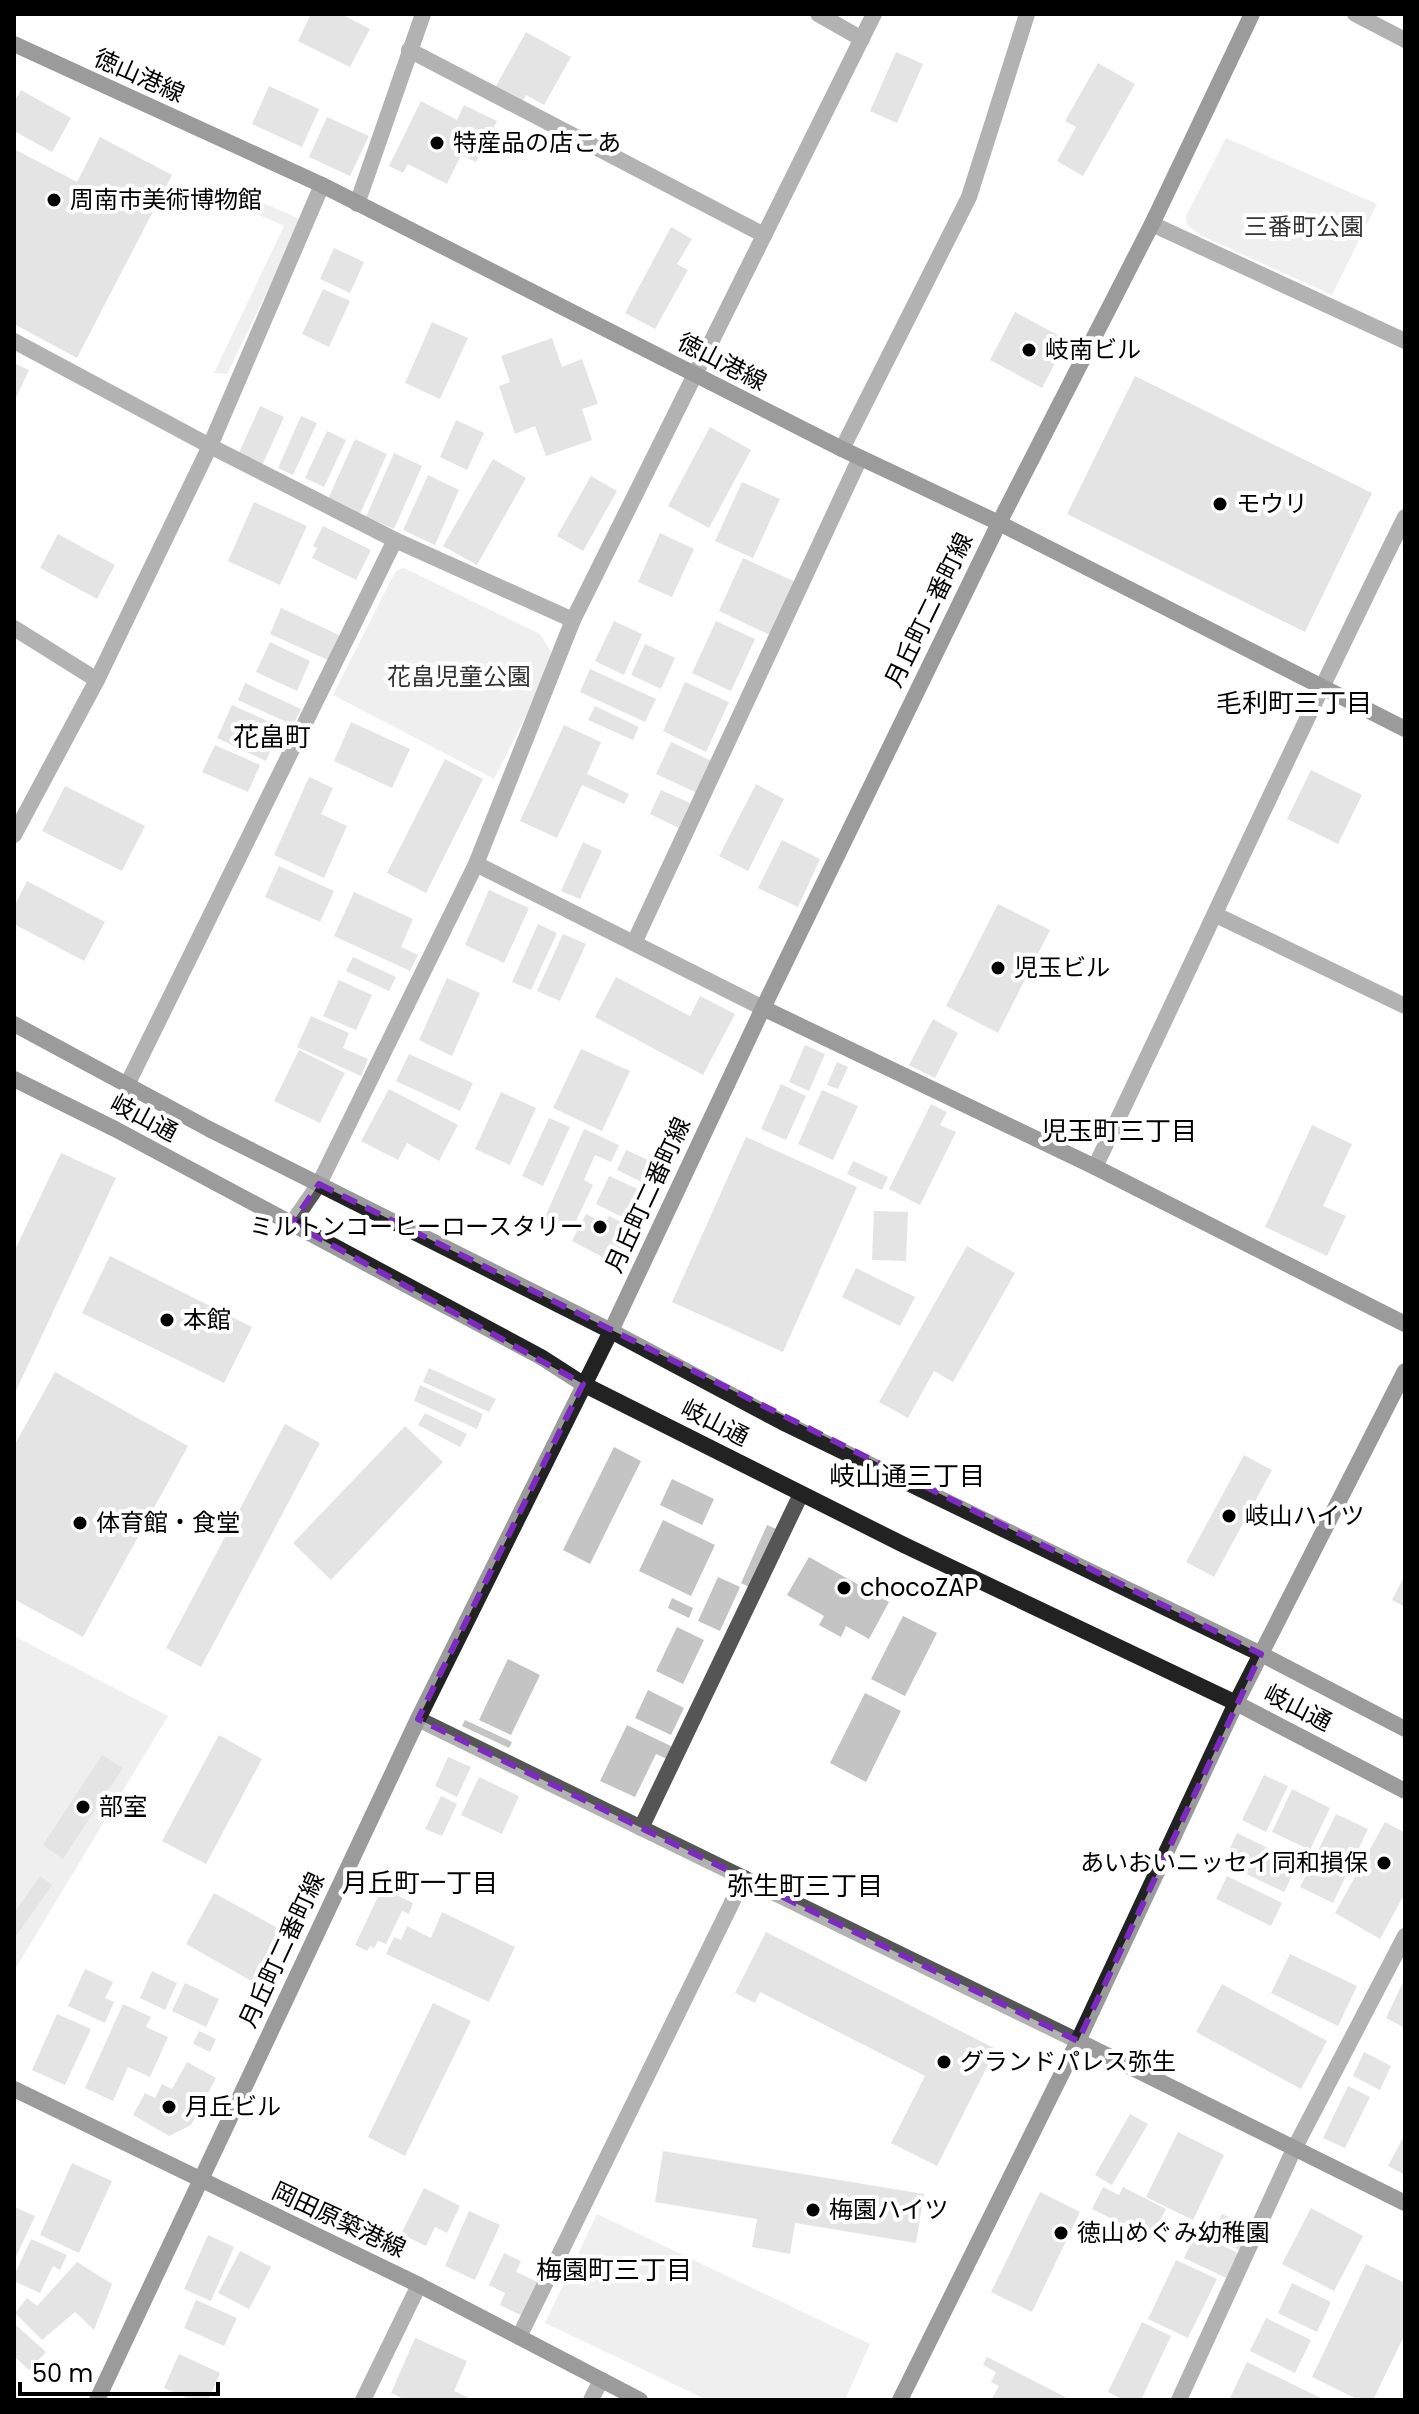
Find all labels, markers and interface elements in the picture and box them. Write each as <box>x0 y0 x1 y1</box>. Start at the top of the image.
street label: 徳山港線 <box>89 41 190 110</box>
place label: 特産品の店こあ <box>453 126 621 159</box>
marker: 特産品の店こあ <box>428 134 446 152</box>
place label: 周南市美術博物館 <box>70 183 262 216</box>
marker: 周南市美術博物館 <box>45 191 63 209</box>
park label: 三番町公園 <box>1244 210 1364 243</box>
street label: 徳山港線 <box>672 325 772 398</box>
place label: 岐南ビル <box>1045 333 1141 366</box>
marker: 岐南ビル <box>1020 341 1038 359</box>
place label: モウリ <box>1236 487 1308 520</box>
marker: モウリ <box>1211 495 1229 513</box>
street label: 月丘町二番町線 <box>877 527 980 693</box>
park label: 花畠児童公園 <box>387 660 531 693</box>
district label: 毛利町三丁目 <box>1216 685 1372 721</box>
district label: 花畠町 <box>233 719 311 755</box>
place label: 児玉ビル <box>1014 951 1110 984</box>
marker: 児玉ビル <box>989 959 1007 977</box>
street label: 岐山通 <box>105 1086 184 1149</box>
street label: 月丘町二番町線 <box>597 1112 698 1278</box>
district label: 児玉町三丁目 <box>1041 1113 1197 1149</box>
place label: ミルトンコーヒーロースタリー <box>249 1210 584 1243</box>
marker: ミルトンコーヒーロースタリー <box>591 1218 609 1236</box>
place label: 本館 <box>183 1303 231 1336</box>
marker: 本館 <box>158 1311 176 1329</box>
street label: 岐山通 <box>676 1392 755 1454</box>
district label: 岐山通三丁目 <box>829 1458 985 1494</box>
place label: 岐山ハイツ <box>1245 1499 1365 1532</box>
place label: 体育館・食堂 <box>96 1506 240 1539</box>
marker: 岐山ハイツ <box>1220 1507 1238 1525</box>
marker: 体育館・食堂 <box>71 1514 89 1532</box>
place label: chocoZAP <box>860 1571 978 1604</box>
marker: chocoZAP <box>835 1579 853 1597</box>
street label: 岐山通 <box>1259 1677 1338 1739</box>
place label: 部室 <box>99 1790 147 1823</box>
marker: 部室 <box>74 1798 92 1816</box>
place label: あいおいニッセイ同和損保 <box>1080 1846 1368 1879</box>
marker: あいおいニッセイ同和損保 <box>1375 1854 1393 1872</box>
district label: 月丘町一丁目 <box>342 1865 498 1901</box>
street label: 月丘町二番町線 <box>231 1867 332 2033</box>
district label: 弥生町三丁目 <box>727 1868 883 1904</box>
place label: グランドパレス弥生 <box>960 2045 1176 2078</box>
marker: グランドパレス弥生 <box>935 2053 953 2071</box>
place label: 月丘ビル <box>185 2090 281 2123</box>
marker: 月丘ビル <box>160 2098 178 2116</box>
street label: 岡田原築港線 <box>267 2174 411 2265</box>
place label: 梅園ハイツ <box>829 2193 949 2226</box>
marker: 梅園ハイツ <box>804 2201 822 2219</box>
place label: 徳山めぐみ幼稚園 <box>1077 2216 1270 2249</box>
marker: 徳山めぐみ幼稚園 <box>1052 2224 1070 2242</box>
district label: 梅園町三丁目 <box>536 2252 692 2288</box>
scale bar <box>20 2346 218 2396</box>
text: 50 m <box>32 2357 93 2390</box>

